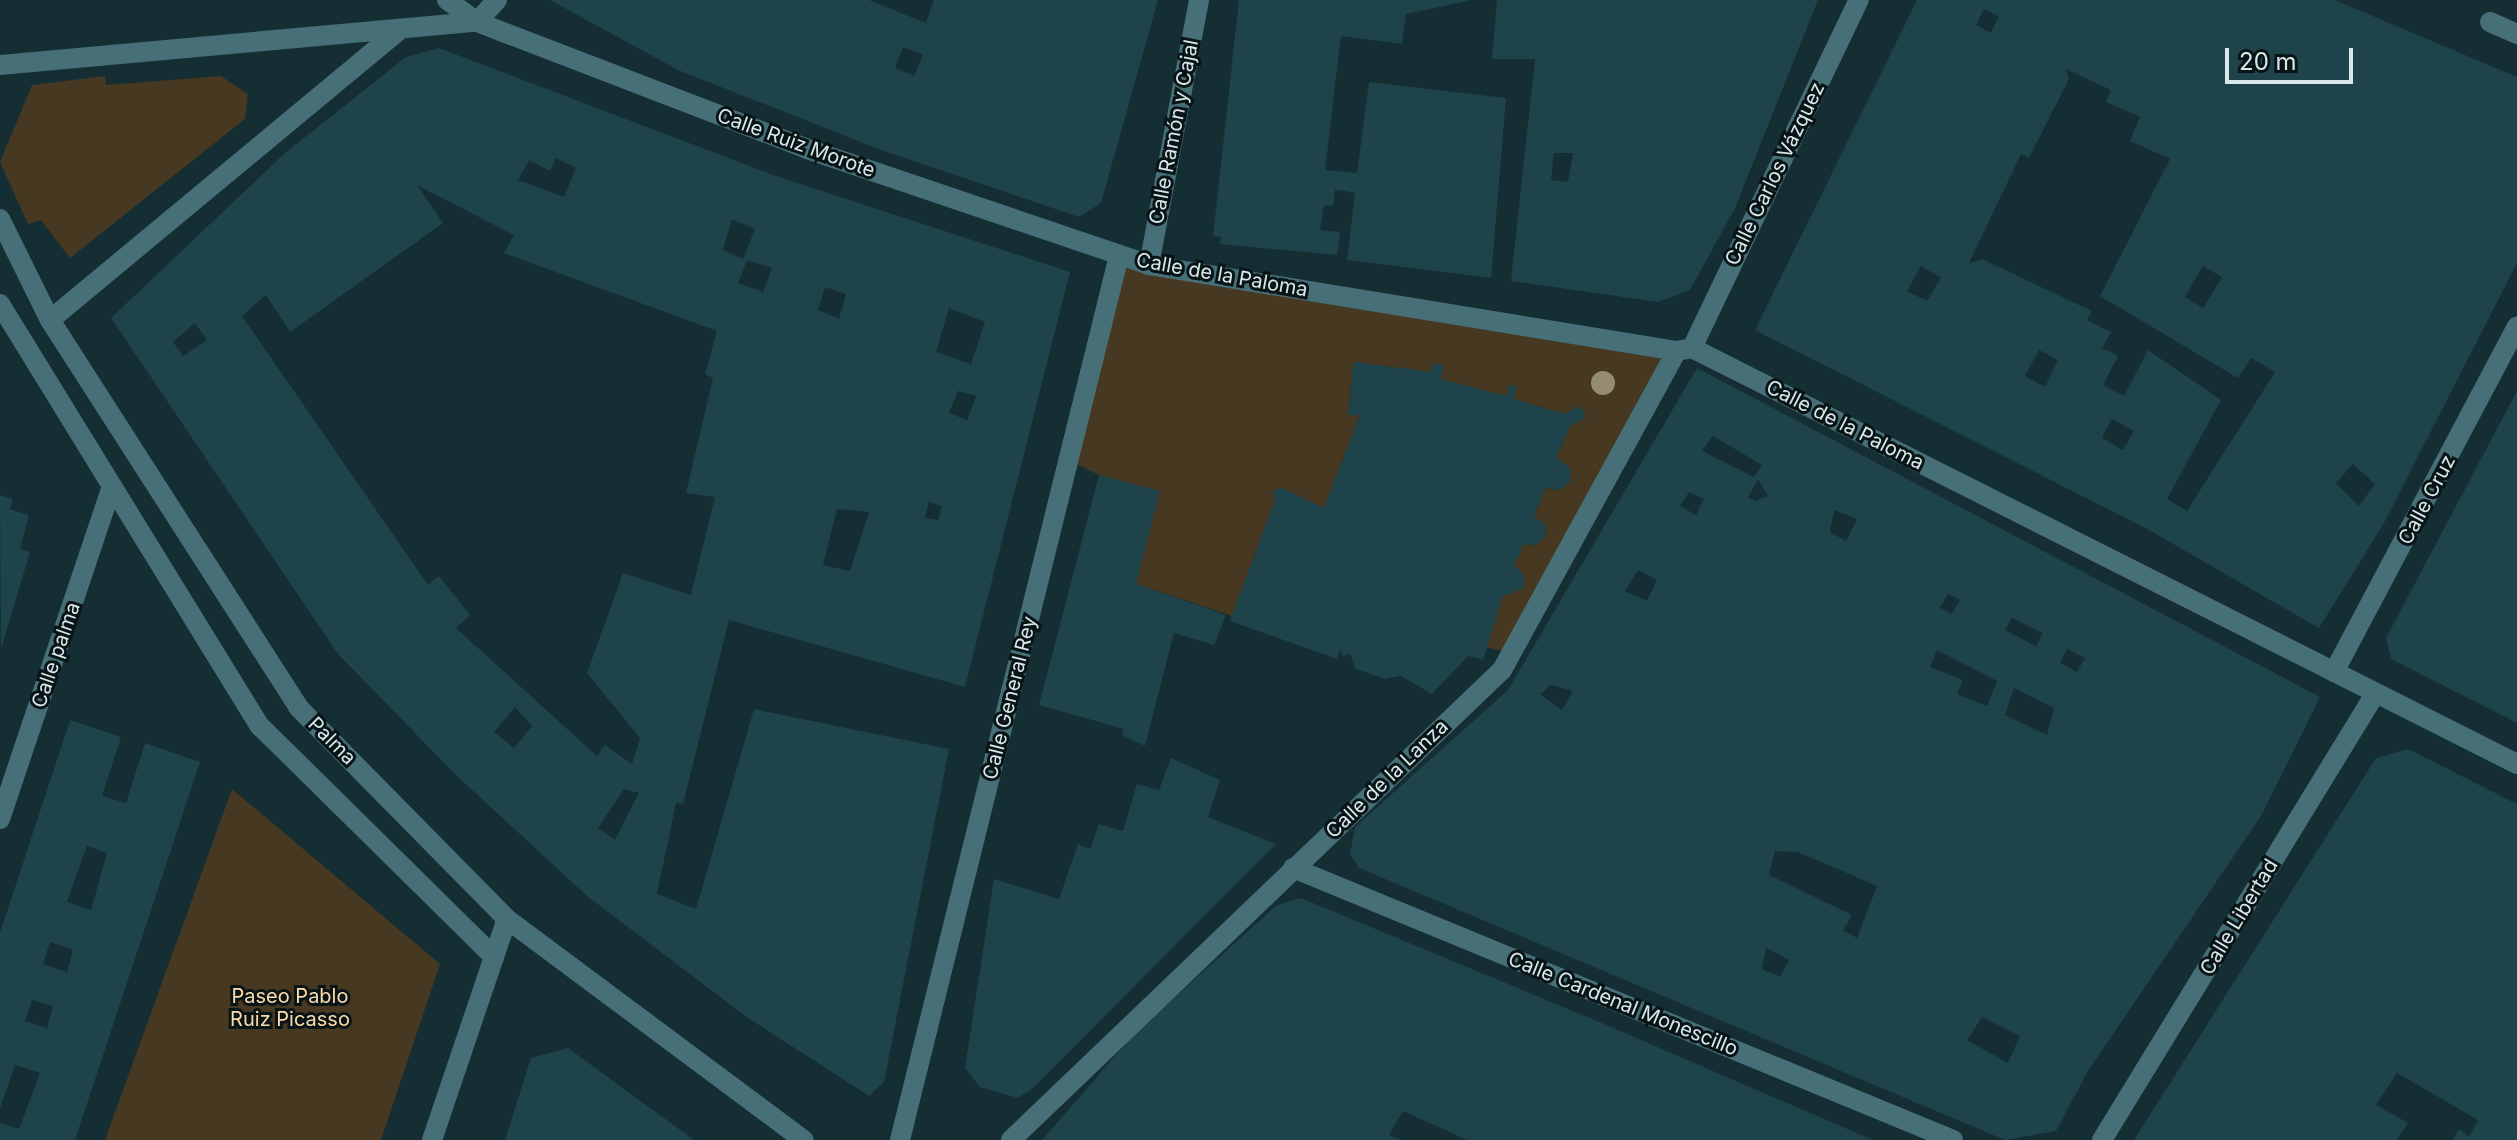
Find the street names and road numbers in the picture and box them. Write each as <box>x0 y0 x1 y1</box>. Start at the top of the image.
street label: Calle Ramón y Cajal <box>1144 38 1204 226</box>
street label: Calle Carlos Vázquez <box>1720 79 1830 269</box>
street label: Calle Ruiz Morote <box>714 103 878 183</box>
street label: Calle de la Paloma <box>1134 248 1310 302</box>
street label: Calle de la Paloma <box>1762 375 1928 475</box>
street label: Calle Cruz <box>2393 451 2461 549</box>
street label: Calle palma <box>27 599 85 711</box>
street label: Calle General Rey <box>978 614 1042 782</box>
street label: Palma <box>303 712 361 770</box>
street label: Calle de la Lanza <box>1321 715 1453 843</box>
street label: Calle Libertad <box>2195 855 2283 979</box>
street label: Calle Cardenal Monescillo <box>1505 947 1741 1061</box>

